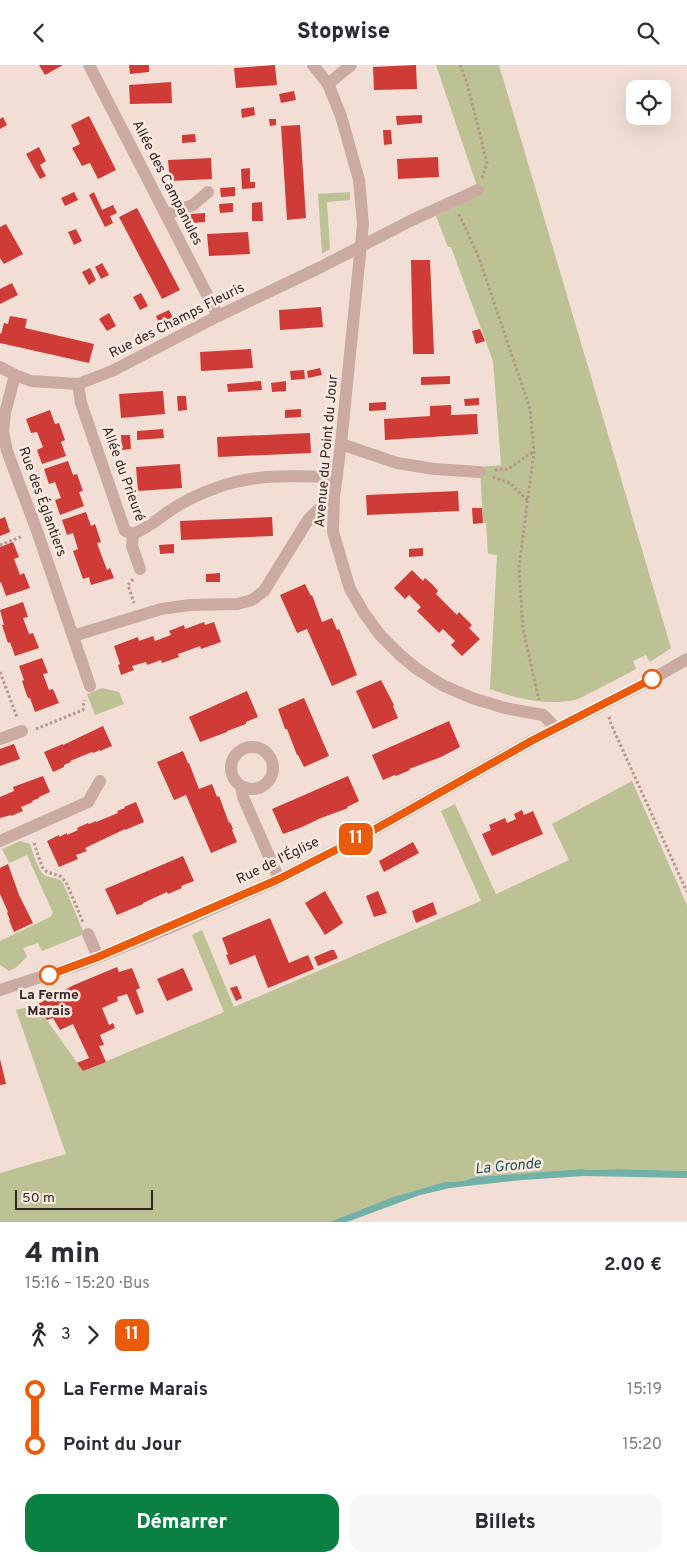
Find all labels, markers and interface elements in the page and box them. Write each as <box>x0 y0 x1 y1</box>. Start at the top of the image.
icon: back <box>25 19 53 47</box>
text: Stopwise <box>297 19 390 46</box>
icon: search <box>634 19 662 47</box>
map controls <box>626 80 671 125</box>
button: locate <box>626 80 671 125</box>
street label: Allée des Campanules <box>128 118 206 248</box>
street label: Rue des Champs Fleuris <box>106 279 248 363</box>
street label: Avenue du Point du Jour <box>312 373 342 528</box>
street label: Allée du Prieuré <box>98 424 148 524</box>
street label: Rue des Églantiers <box>14 444 71 559</box>
unlabelled marker <box>642 669 662 689</box>
line badge: 11 <box>334 823 378 855</box>
text: 11 <box>349 827 363 850</box>
street label: Rue de l'Église <box>233 833 322 888</box>
marker: La Ferme Marais <box>39 965 59 985</box>
place label: La Ferme Marais <box>19 987 79 1020</box>
water label: La Gronde <box>474 1155 542 1179</box>
scale bar <box>15 1187 152 1210</box>
text: 50 m <box>22 1190 55 1207</box>
text: 4 min <box>25 1237 100 1273</box>
text: 2.00 € <box>604 1253 662 1277</box>
text: 15:16 – 15:20 · Bus <box>25 1274 150 1294</box>
icon: walk <box>25 1321 53 1349</box>
icon: forward <box>79 1321 107 1349</box>
text: 11 <box>125 1323 139 1346</box>
text: 3 <box>61 1325 71 1345</box>
text: La Ferme Marais <box>63 1378 208 1402</box>
text: 15:19 <box>627 1380 662 1400</box>
text: Point du Jour <box>63 1433 182 1457</box>
text: 15:20 <box>622 1435 662 1455</box>
button: Démarrer <box>25 1494 339 1552</box>
button: Billets <box>349 1494 662 1552</box>

